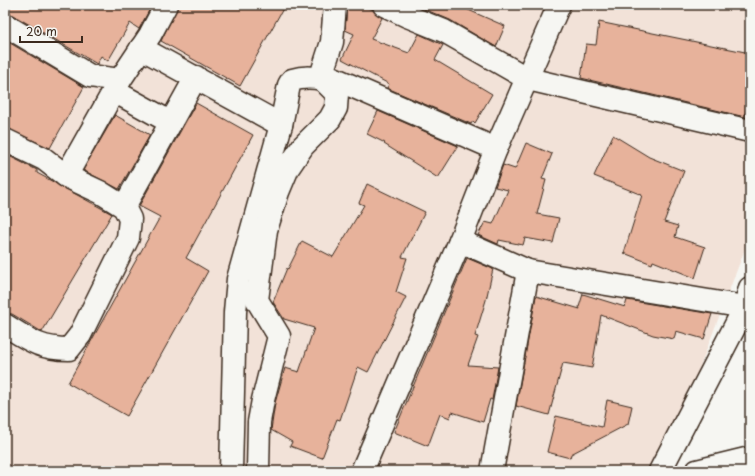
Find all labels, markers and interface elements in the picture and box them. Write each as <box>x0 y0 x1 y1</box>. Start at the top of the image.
scale bar <box>20 18 82 44</box>
text: 20 m <box>26 22 57 40</box>

